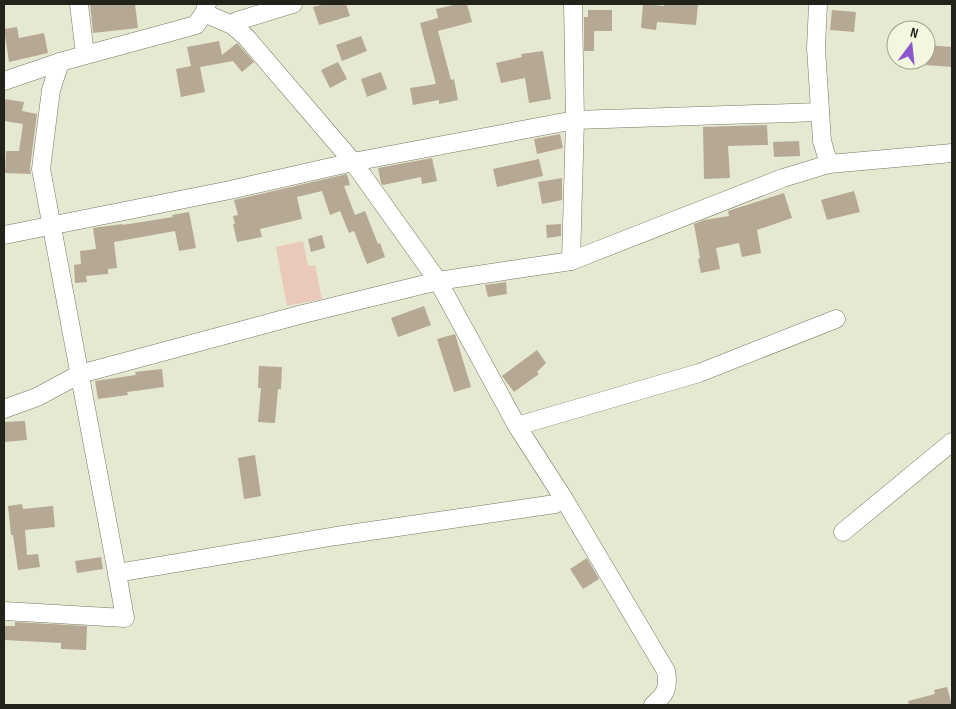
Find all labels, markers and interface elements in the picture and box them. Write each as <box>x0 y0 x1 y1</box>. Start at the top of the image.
north arrow <box>886 20 936 70</box>
text: N <box>908 24 920 42</box>

